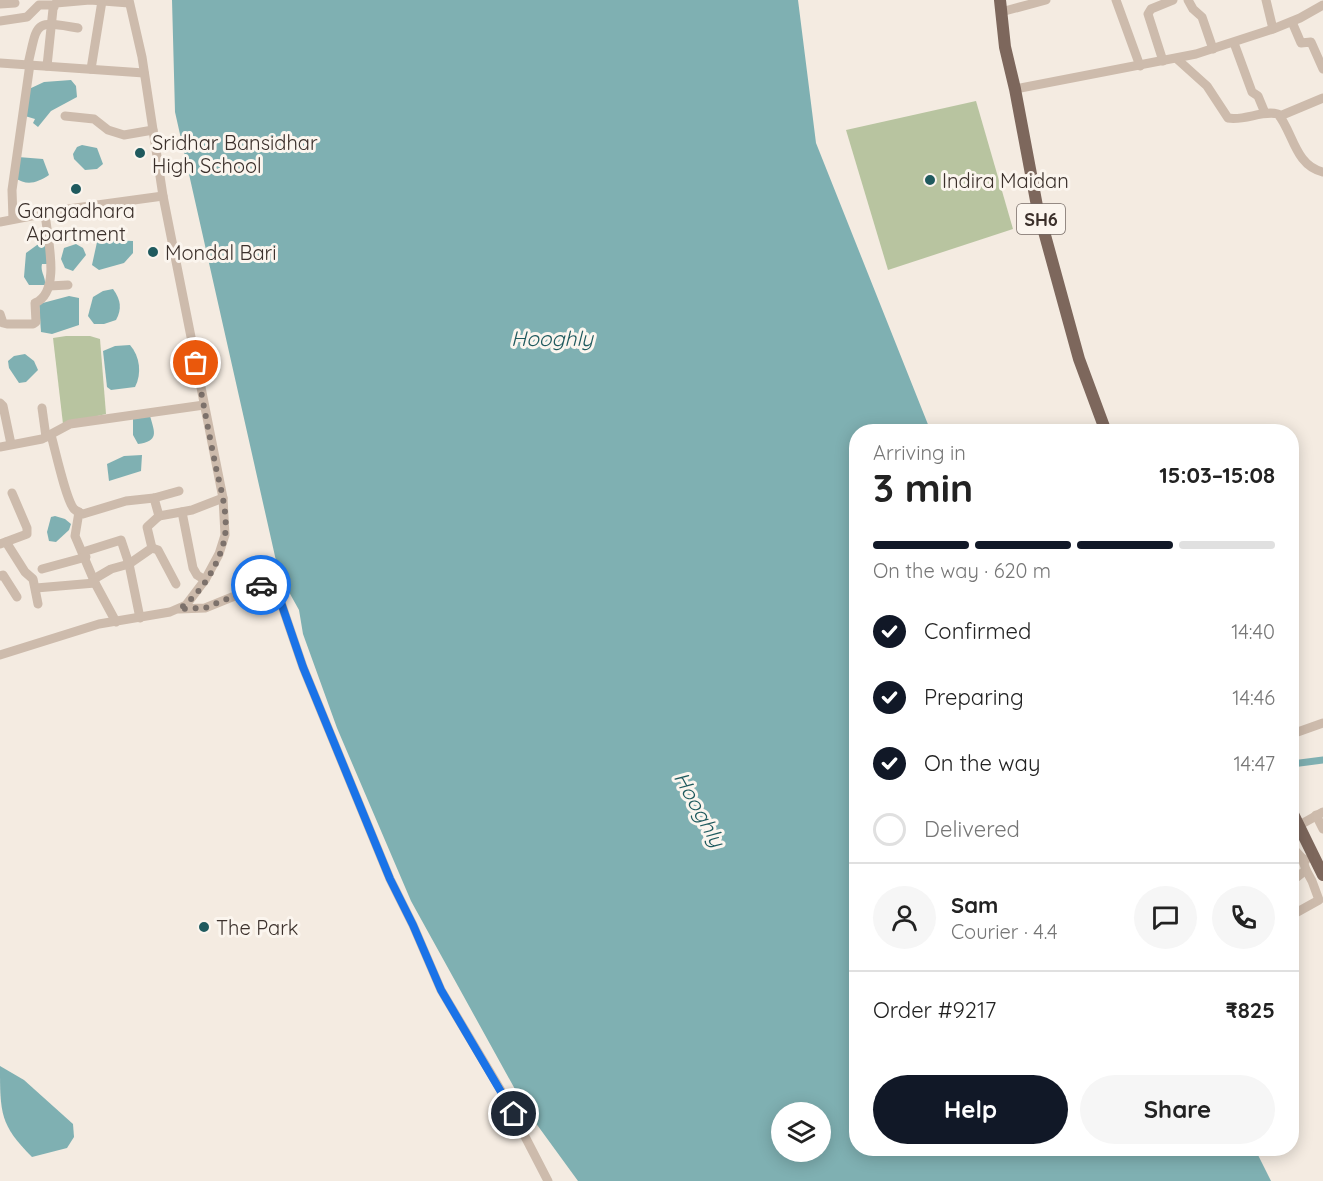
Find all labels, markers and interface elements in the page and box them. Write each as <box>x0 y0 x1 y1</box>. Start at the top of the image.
place label: Sridhar Bansidhar High School <box>152 130 318 178</box>
marker: Sridhar Bansidhar High School <box>133 146 147 160</box>
place label: Indira Maidan <box>942 168 1069 193</box>
marker: Indira Maidan <box>923 173 937 187</box>
marker: Gangadhara Apartment <box>69 182 83 196</box>
place label: Gangadhara Apartment <box>17 198 135 246</box>
road number: SH6 <box>1017 204 1065 234</box>
place label: Mondal Bari <box>165 240 277 265</box>
marker: Mondal Bari <box>146 245 160 259</box>
water label: Hooghly <box>511 325 594 351</box>
pin <box>170 337 221 388</box>
icon: bag <box>179 346 212 379</box>
text: Arriving in <box>873 440 966 465</box>
text: 15:03–15:08 <box>1159 461 1275 489</box>
text: 3 min <box>873 463 973 512</box>
courier <box>231 555 291 615</box>
text: On the way · 620 m <box>873 558 1051 583</box>
icon: car <box>245 569 278 602</box>
icon: check <box>873 615 906 648</box>
text: Confirmed <box>924 617 1031 645</box>
text: 14:40 <box>1231 619 1275 644</box>
icon: check <box>873 681 906 714</box>
text: Preparing <box>924 683 1024 711</box>
text: 14:46 <box>1232 685 1275 710</box>
icon: check <box>873 747 906 780</box>
text: On the way <box>924 749 1040 777</box>
text: 14:47 <box>1233 751 1275 776</box>
water label: Hooghly <box>669 767 732 852</box>
text: Delivered <box>924 815 1020 843</box>
button: person <box>873 886 936 949</box>
button: chat <box>1134 886 1197 949</box>
button: phone <box>1212 886 1275 949</box>
text: Sam <box>951 891 998 919</box>
place label: The Park <box>216 915 299 940</box>
text: Courier · 4.4 <box>951 919 1057 944</box>
marker: The Park <box>197 920 211 934</box>
text: Order #9217 <box>873 996 996 1024</box>
text: ₹825 <box>1226 996 1275 1024</box>
button: Help <box>873 1075 1068 1144</box>
button: Share <box>1080 1075 1275 1144</box>
pin <box>488 1088 539 1139</box>
icon: home <box>497 1097 530 1130</box>
map controls <box>771 1102 831 1162</box>
button: layers <box>771 1102 831 1162</box>

